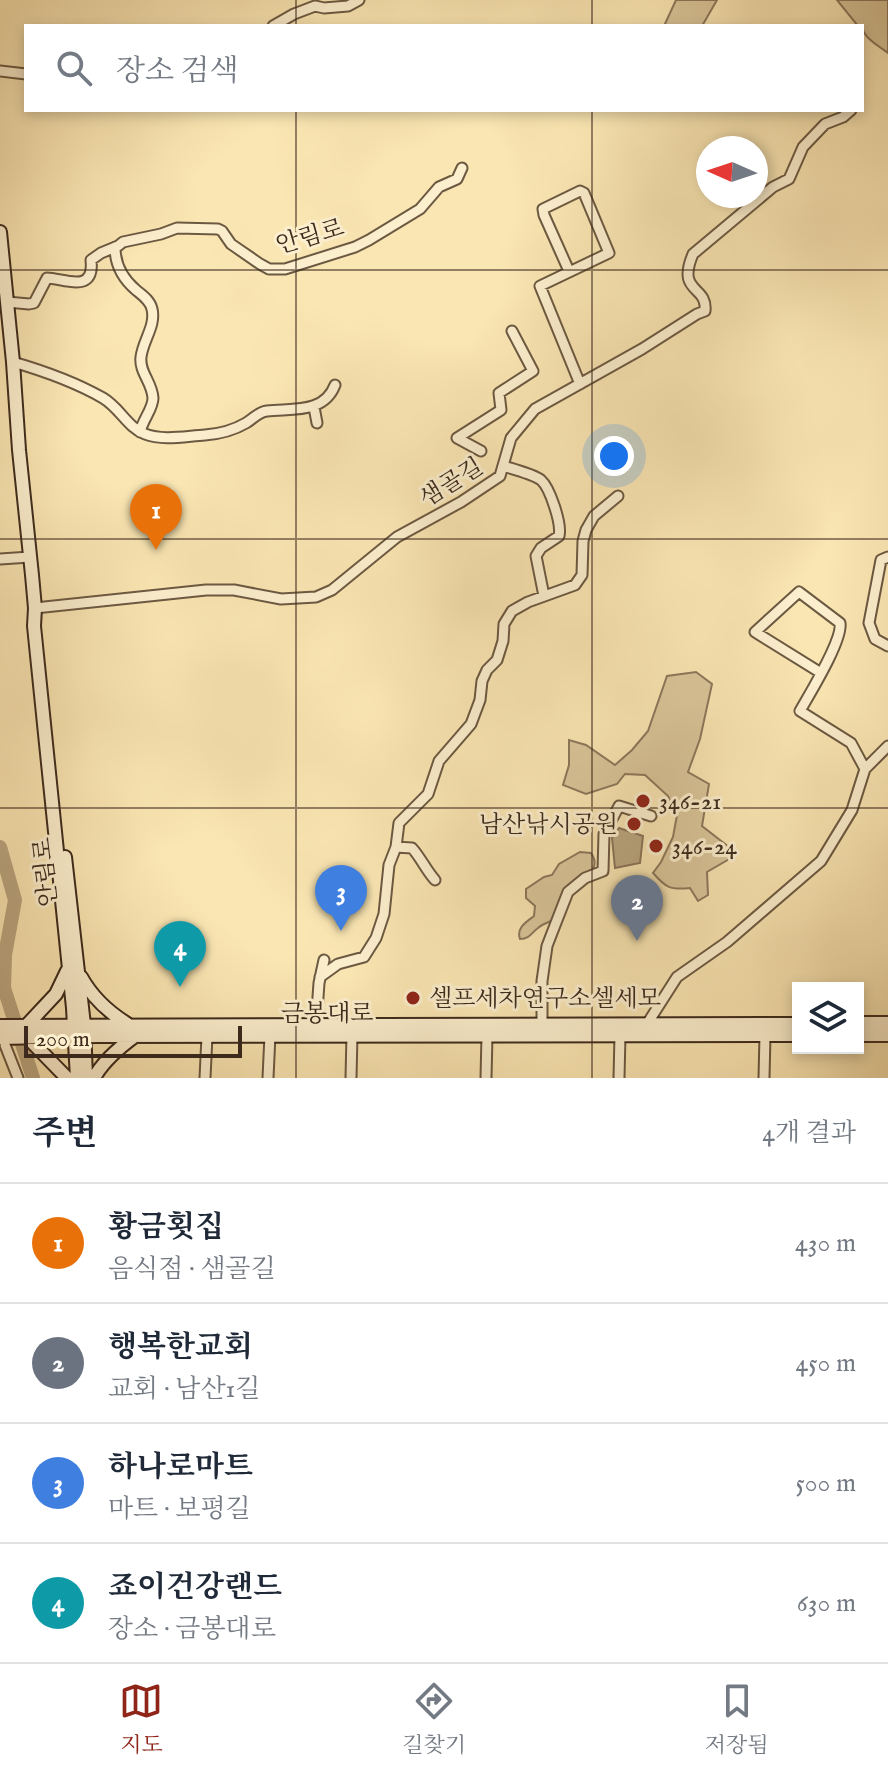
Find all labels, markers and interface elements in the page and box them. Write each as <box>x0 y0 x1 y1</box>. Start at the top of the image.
search box <box>24 24 864 112</box>
icon: search <box>52 46 96 90</box>
text: 장소 검색 <box>116 53 238 91</box>
north arrow <box>696 136 768 208</box>
street label: 안림로 <box>273 213 348 262</box>
your location <box>594 436 634 476</box>
street label: 샘골길 <box>414 452 490 515</box>
pin: 1 <box>130 484 182 550</box>
place label: 346-21 <box>659 787 721 818</box>
marker: 346-21 <box>634 792 652 810</box>
place label: 남산낚시공원 <box>479 810 618 841</box>
marker: 남산낚시공원 <box>625 815 643 833</box>
place label: 346-24 <box>672 832 737 863</box>
street label: 안림로 <box>27 836 66 908</box>
marker: 346-24 <box>647 837 665 855</box>
pin: 3 <box>315 865 367 931</box>
pin: 2 <box>611 875 663 941</box>
pin: 4 <box>154 921 206 987</box>
map controls <box>792 982 864 1054</box>
button: layers <box>792 982 864 1054</box>
place label: 셀프세차연구소셀세모 <box>429 984 661 1015</box>
marker: 셀프세차연구소셀세모 <box>404 989 422 1007</box>
street label: 금봉대로 <box>281 999 373 1030</box>
scale bar <box>24 1022 242 1058</box>
text: 200 m <box>36 1026 90 1054</box>
text: 주변 <box>32 1113 98 1156</box>
text: 4개 결과 <box>762 1117 856 1150</box>
text: 황금횟집 <box>108 1209 224 1247</box>
text: 1 <box>53 1227 63 1260</box>
text: 430 m <box>795 1227 856 1260</box>
text: 음식점 · 샘골길 <box>108 1253 276 1286</box>
text: 행복한교회 <box>108 1329 253 1367</box>
text: 2 <box>52 1347 64 1380</box>
text: 450 m <box>796 1347 856 1380</box>
text: 교회 · 남산1길 <box>108 1373 260 1406</box>
text: 하나로마트 <box>108 1449 253 1487</box>
text: 3 <box>53 1467 63 1500</box>
text: 500 m <box>795 1467 856 1500</box>
text: 마트 · 보평길 <box>108 1493 251 1526</box>
text: 죠이건강랜드 <box>108 1569 282 1607</box>
text: 4 <box>52 1587 64 1620</box>
text: 630 m <box>797 1587 856 1620</box>
text: 장소 · 금봉대로 <box>108 1613 276 1646</box>
tab: 지도 <box>119 1679 163 1760</box>
tab: 길찾기 <box>402 1679 466 1760</box>
tab: 저장됨 <box>705 1679 769 1760</box>

